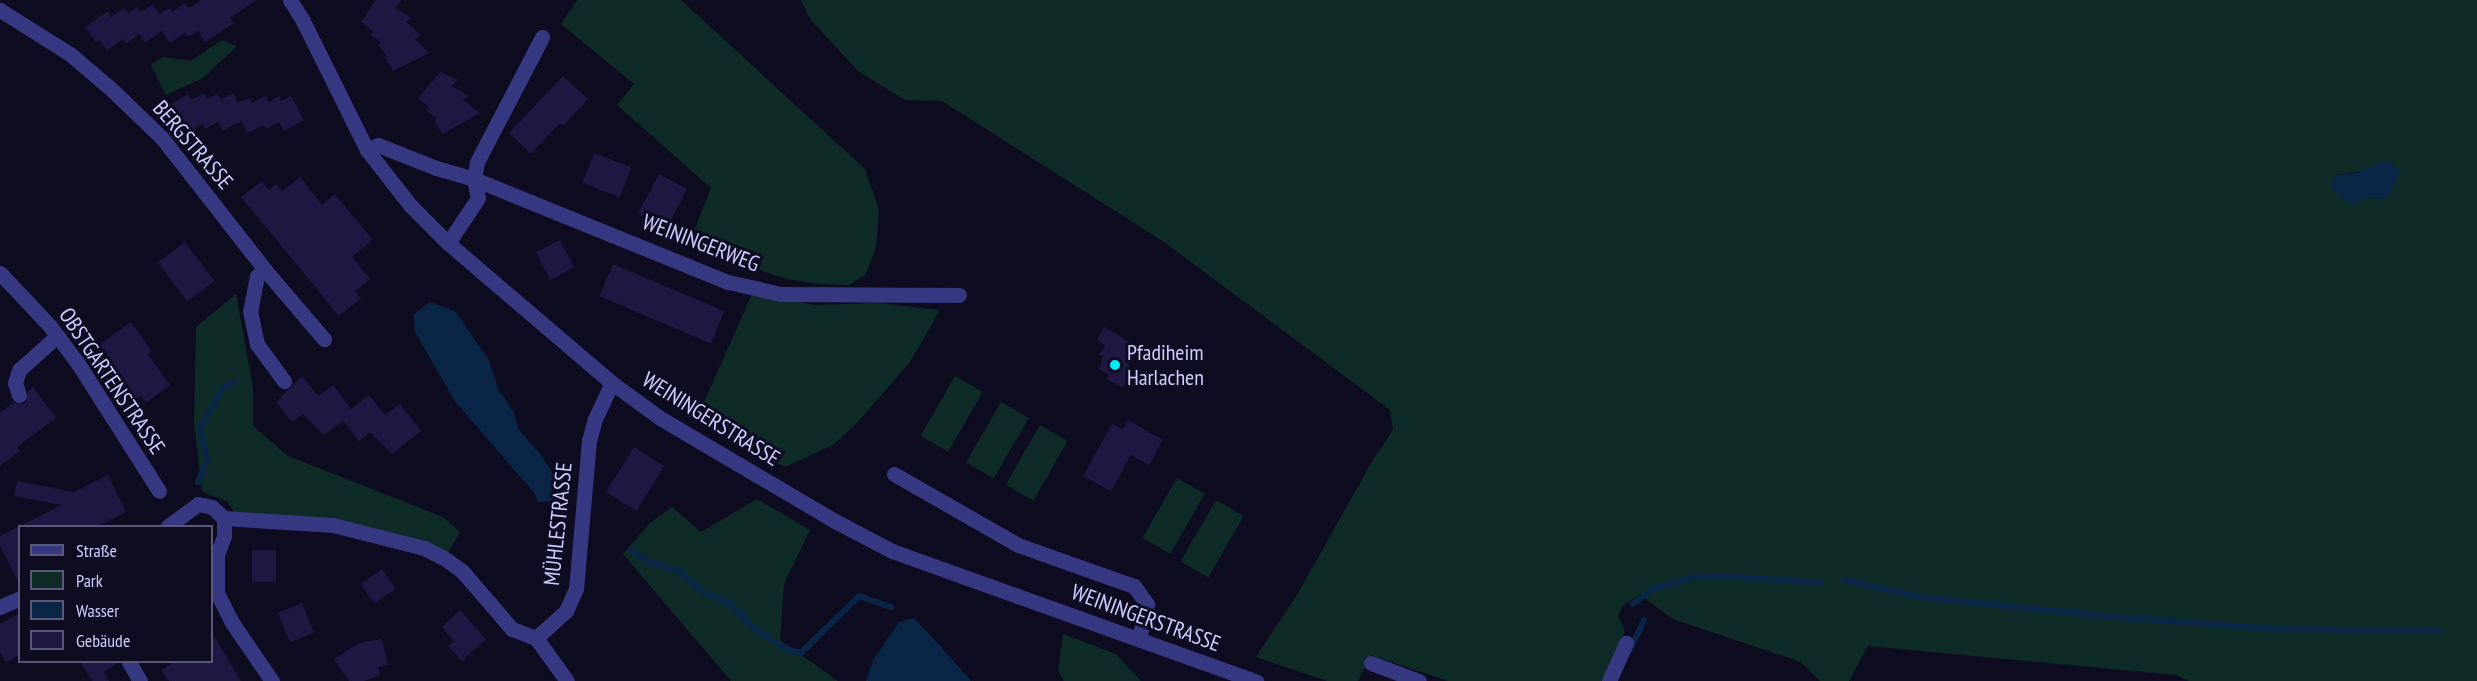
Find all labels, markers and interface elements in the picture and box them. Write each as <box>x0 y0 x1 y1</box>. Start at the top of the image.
street label: BERGSTRASSE <box>147 95 239 195</box>
street label: WEININGERWEG <box>639 209 763 277</box>
street label: OBSTGARTENSTRASSE <box>53 303 171 459</box>
place label: Pfadiheim Harlachen <box>1127 339 1204 390</box>
marker: Pfadiheim Harlachen <box>1108 358 1122 372</box>
street label: WEININGERSTRASSE <box>637 366 785 472</box>
street label: MÜHLESTRASSE <box>538 461 578 587</box>
legend <box>18 525 213 663</box>
text: Straße <box>76 539 117 562</box>
text: Park <box>76 569 103 592</box>
street label: WEININGERSTRASSE <box>1068 579 1224 657</box>
text: Wasser <box>76 599 119 622</box>
text: Gebäude <box>76 629 130 652</box>

